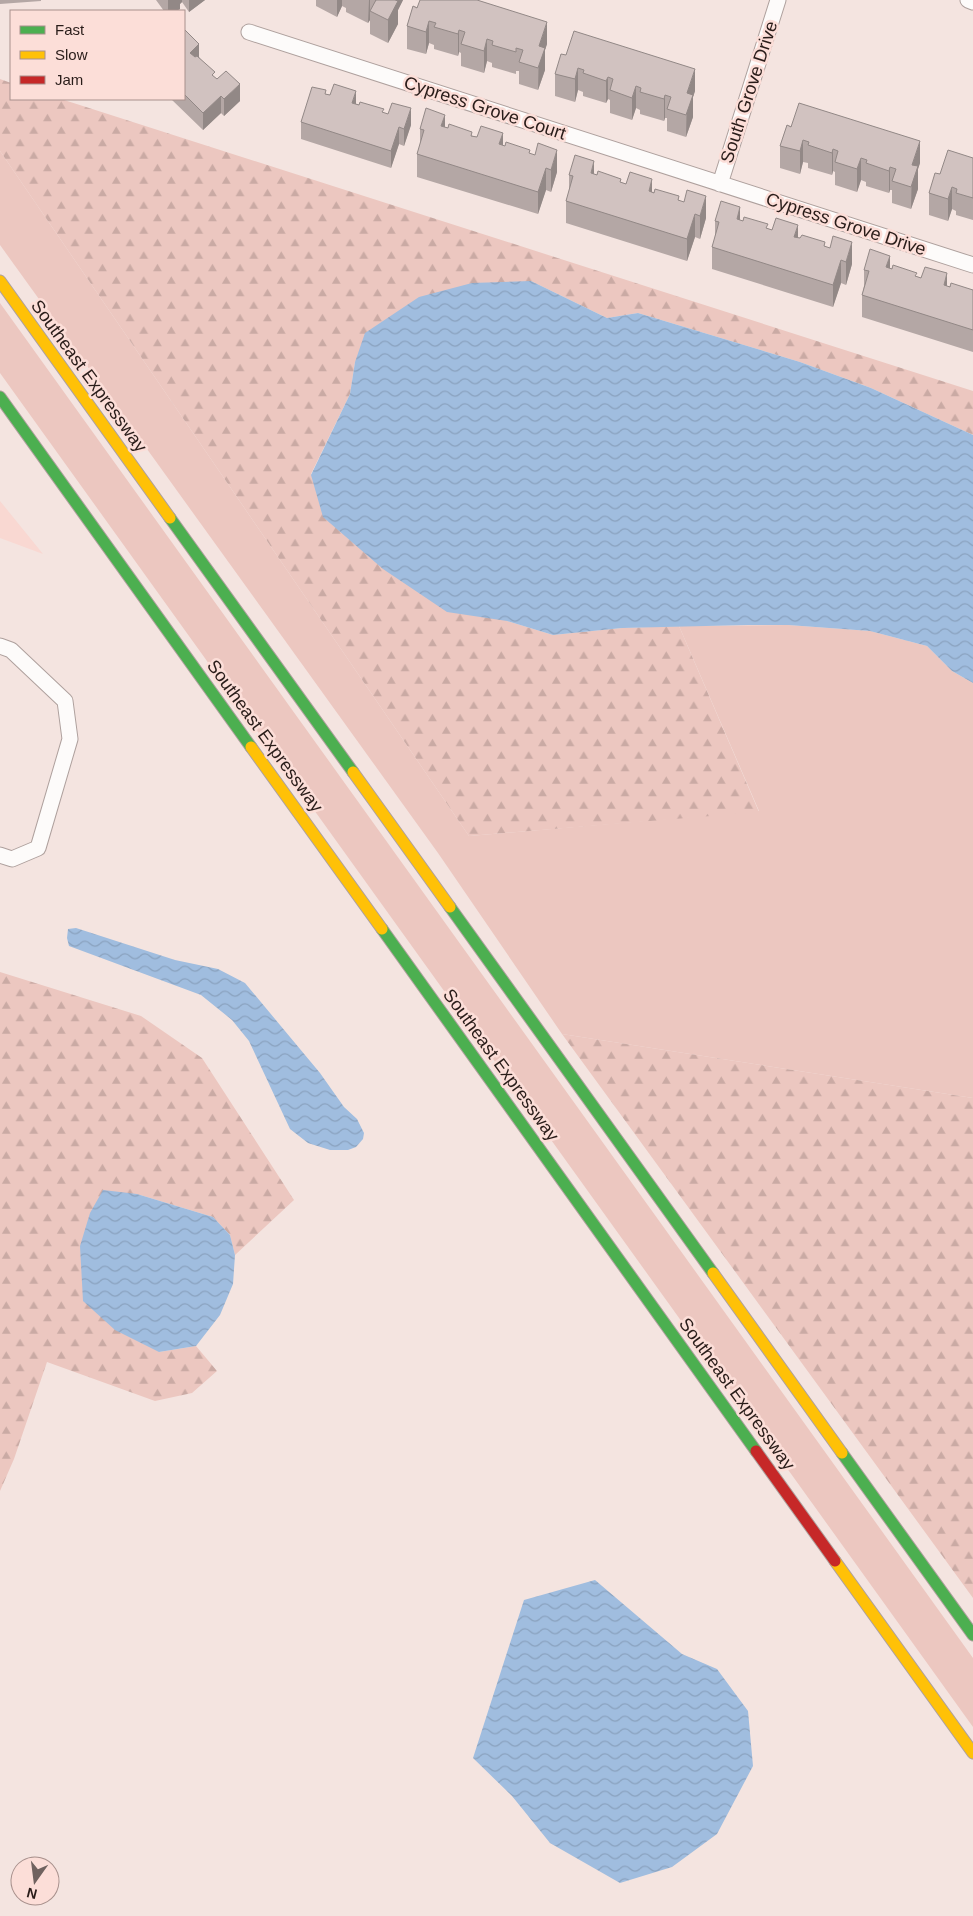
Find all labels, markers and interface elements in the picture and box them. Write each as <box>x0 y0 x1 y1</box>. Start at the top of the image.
legend <box>10 10 185 100</box>
street label: South Grove Drive <box>717 19 781 165</box>
text: Fast <box>55 21 85 38</box>
text: Slow <box>55 46 88 63</box>
text: Jam <box>55 71 83 88</box>
street label: Cypress Grove Court <box>402 72 568 144</box>
street label: Cypress Grove Drive <box>763 189 929 259</box>
street label: Southeast Expressway <box>27 296 151 456</box>
street label: Southeast Expressway <box>203 656 327 816</box>
street label: Southeast Expressway <box>439 985 563 1145</box>
street label: Southeast Expressway <box>675 1314 799 1474</box>
north arrow <box>10 1856 60 1906</box>
text: N <box>25 1885 39 1903</box>

